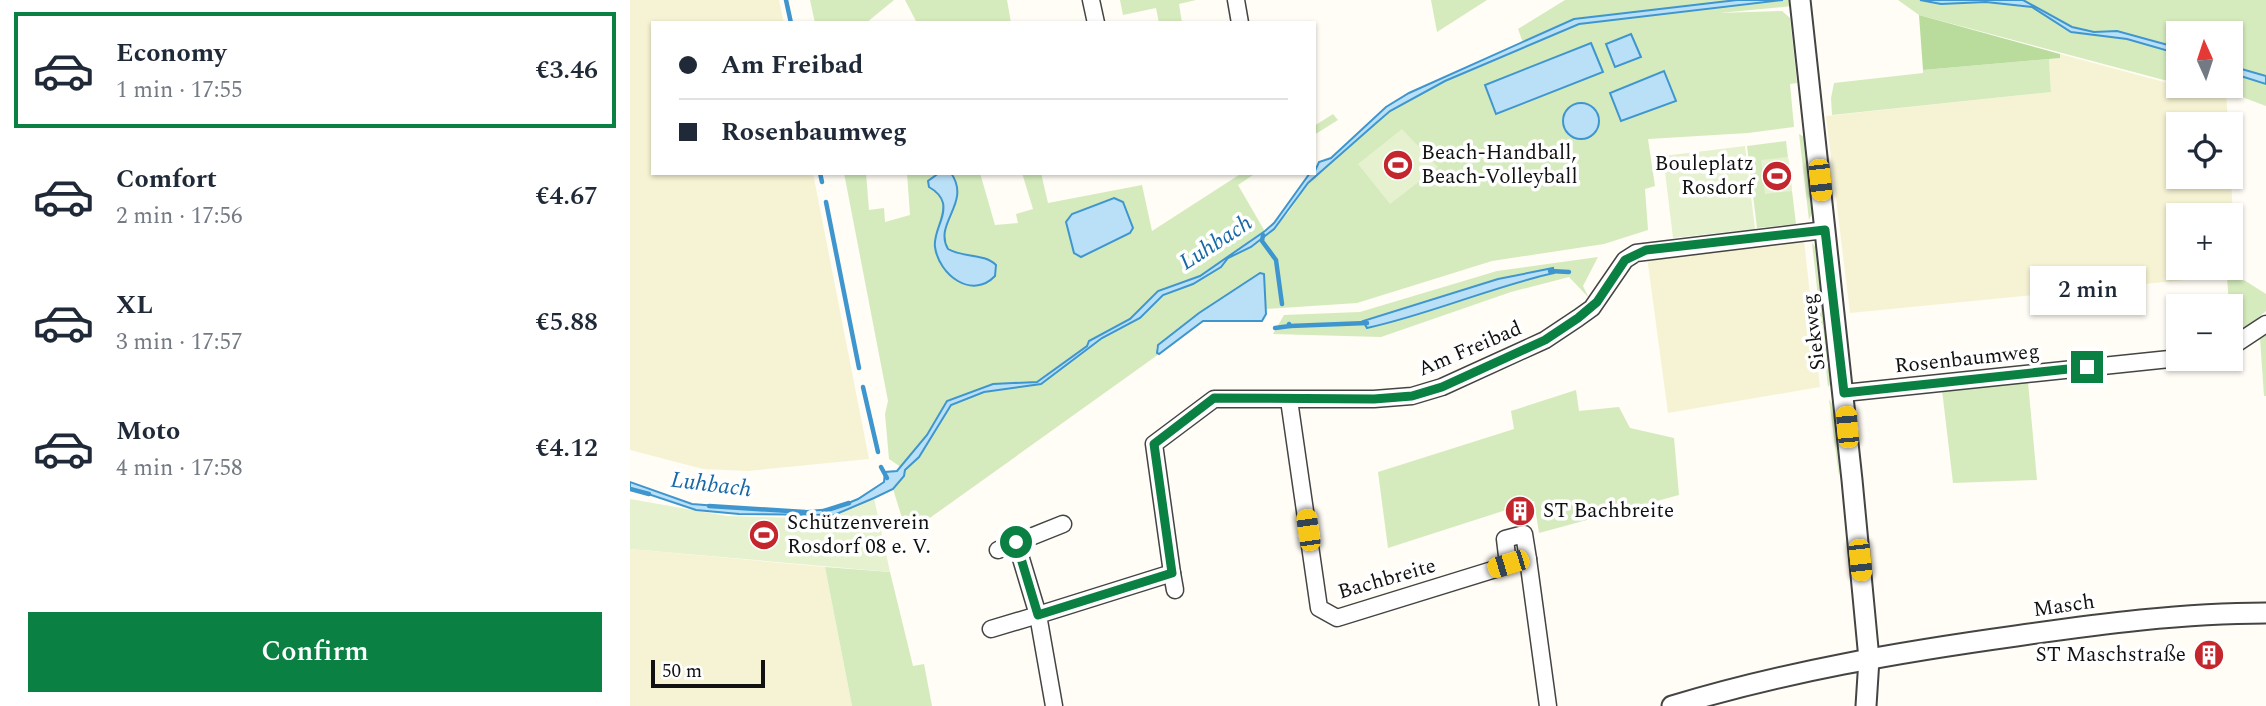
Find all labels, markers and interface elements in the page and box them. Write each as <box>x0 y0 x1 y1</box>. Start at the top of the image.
north arrow <box>2166 21 2244 98</box>
map controls <box>2166 21 2243 371</box>
text: Economy <box>116 33 226 73</box>
icon: car <box>32 39 95 102</box>
text: Am Freibad <box>721 45 863 85</box>
text: €3.46 <box>535 50 598 90</box>
text: 1 min · 17:55 <box>116 73 243 108</box>
text: Rosenbaumweg <box>721 112 907 152</box>
button: locate <box>2166 112 2243 189</box>
place label: Beach-Handball, Beach-Volleyball <box>1421 137 1578 193</box>
sports icon: Beach-Handball, Beach-Volleyball <box>1381 148 1415 182</box>
place label: Bouleplatz Rosdorf <box>1655 148 1756 204</box>
car <box>1808 158 1833 202</box>
text: Comfort <box>116 159 217 199</box>
sports icon: Bouleplatz Rosdorf <box>1760 159 1794 193</box>
icon: car <box>32 165 95 228</box>
text: €4.67 <box>535 176 598 216</box>
text: 2 min · 17:56 <box>116 199 243 234</box>
button: + <box>2166 203 2243 280</box>
water label: Luhbach <box>1172 206 1260 280</box>
callout: 2 min <box>2029 266 2145 314</box>
text: 2 min <box>2058 273 2118 308</box>
text: XL <box>116 285 153 325</box>
icon: car <box>32 291 95 354</box>
street label: Siekweg <box>1793 292 1835 372</box>
button: − <box>2166 294 2243 371</box>
text: €5.88 <box>535 302 598 342</box>
street label: Am Freibad <box>1413 313 1527 385</box>
text: 3 min · 17:57 <box>116 325 243 360</box>
street label: Rosenbaumweg <box>1893 335 2041 383</box>
route end <box>2071 351 2103 383</box>
car <box>1835 405 1860 449</box>
text: Moto <box>116 411 180 451</box>
icon: car <box>32 417 95 480</box>
text: €4.12 <box>535 428 598 468</box>
text: 4 min · 17:58 <box>116 451 243 486</box>
water label: Luhbach <box>669 463 754 507</box>
building icon: ST Bachbreite <box>1503 494 1537 528</box>
place label: ST Bachbreite <box>1543 495 1674 527</box>
place label: Schützenverein Rosdorf 08 e. V. <box>787 507 931 563</box>
car <box>1295 508 1322 552</box>
sports icon: Schützenverein Rosdorf 08 e. V. <box>747 518 781 552</box>
route start <box>1000 526 1032 558</box>
car <box>1848 538 1873 582</box>
car <box>1485 548 1532 580</box>
street label: Bachbreite <box>1334 550 1440 608</box>
street label: Masch <box>2031 586 2097 626</box>
button: Confirm <box>28 612 602 692</box>
building icon: ST Maschstraße <box>2192 638 2226 672</box>
place label: ST Maschstraße <box>2036 639 2186 671</box>
scale bar <box>651 657 765 689</box>
text: 50 m <box>662 657 702 686</box>

